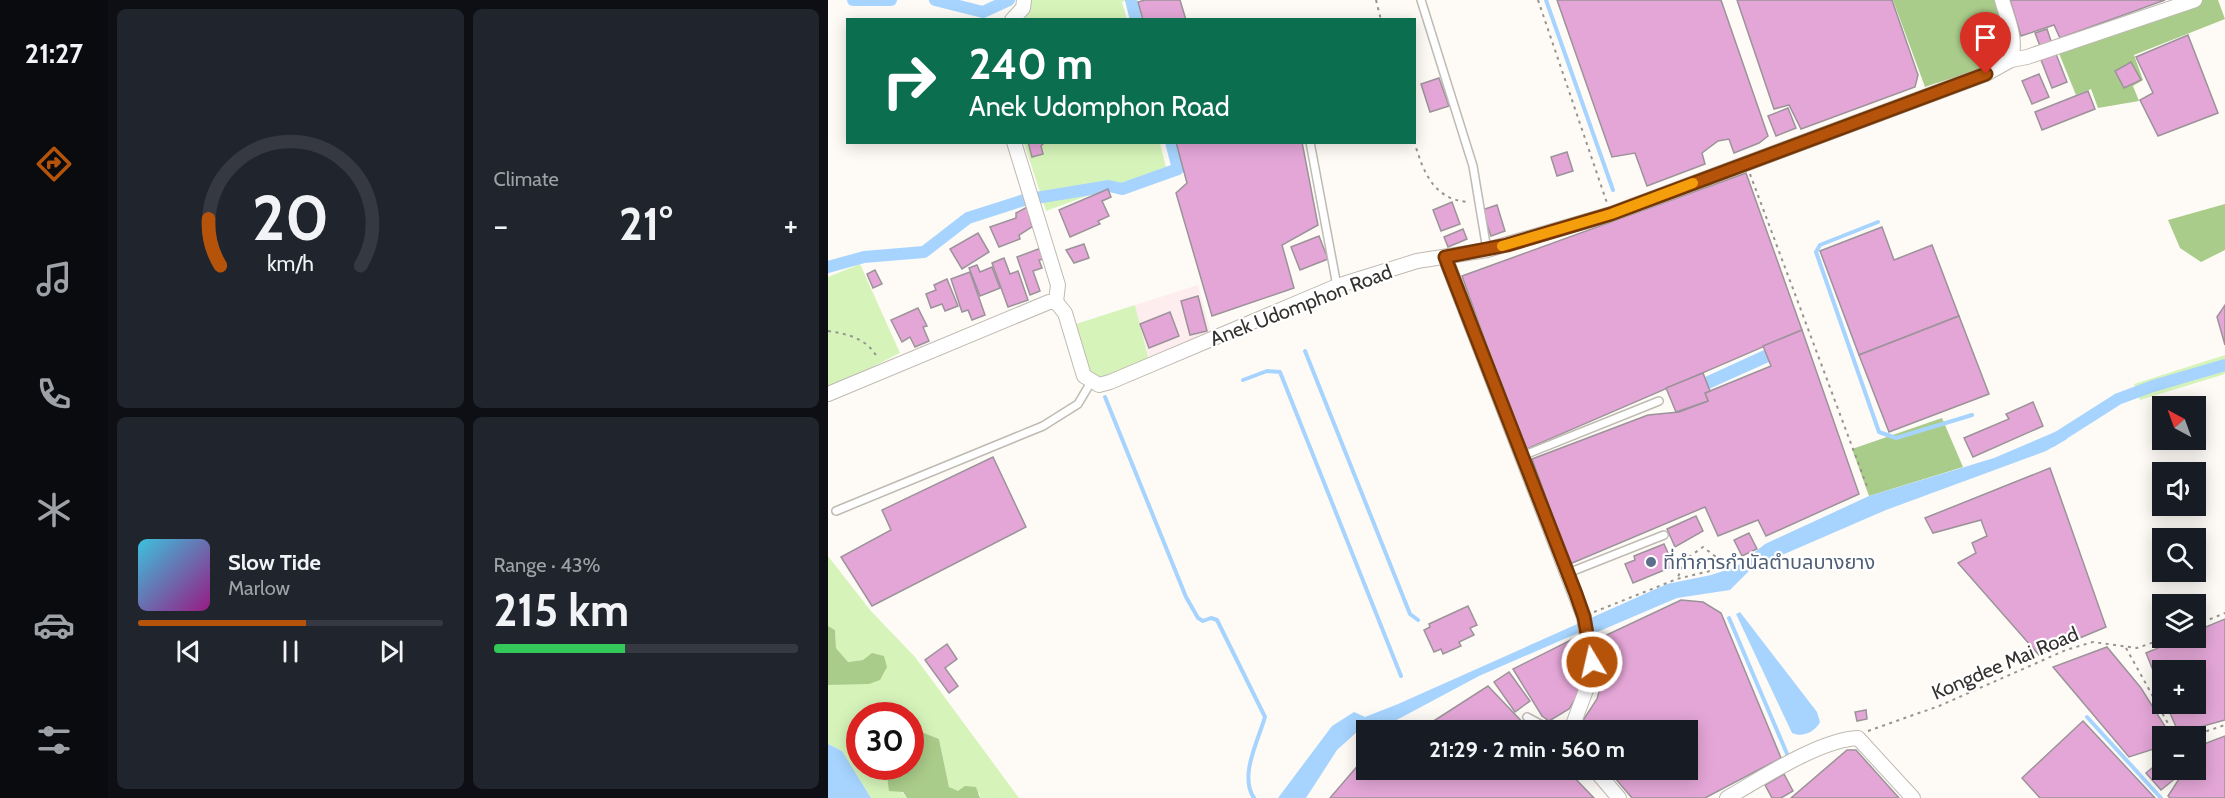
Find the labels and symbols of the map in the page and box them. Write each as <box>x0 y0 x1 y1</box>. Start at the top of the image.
pin <box>1960 12 2011 74</box>
street label: Anek Udomphon Road <box>1207 259 1395 351</box>
north arrow <box>2152 396 2206 450</box>
place label: ที่ทำการกำนัลตำบลบางยาง <box>1663 548 1875 574</box>
marker: ที่ทำการกำนัลตำบลบางยาง <box>1644 555 1658 569</box>
street label: Kongdee Mai Road <box>1928 621 2082 705</box>
position arrow <box>1560 630 1624 694</box>
speed limit sign: 30 <box>846 702 924 780</box>

